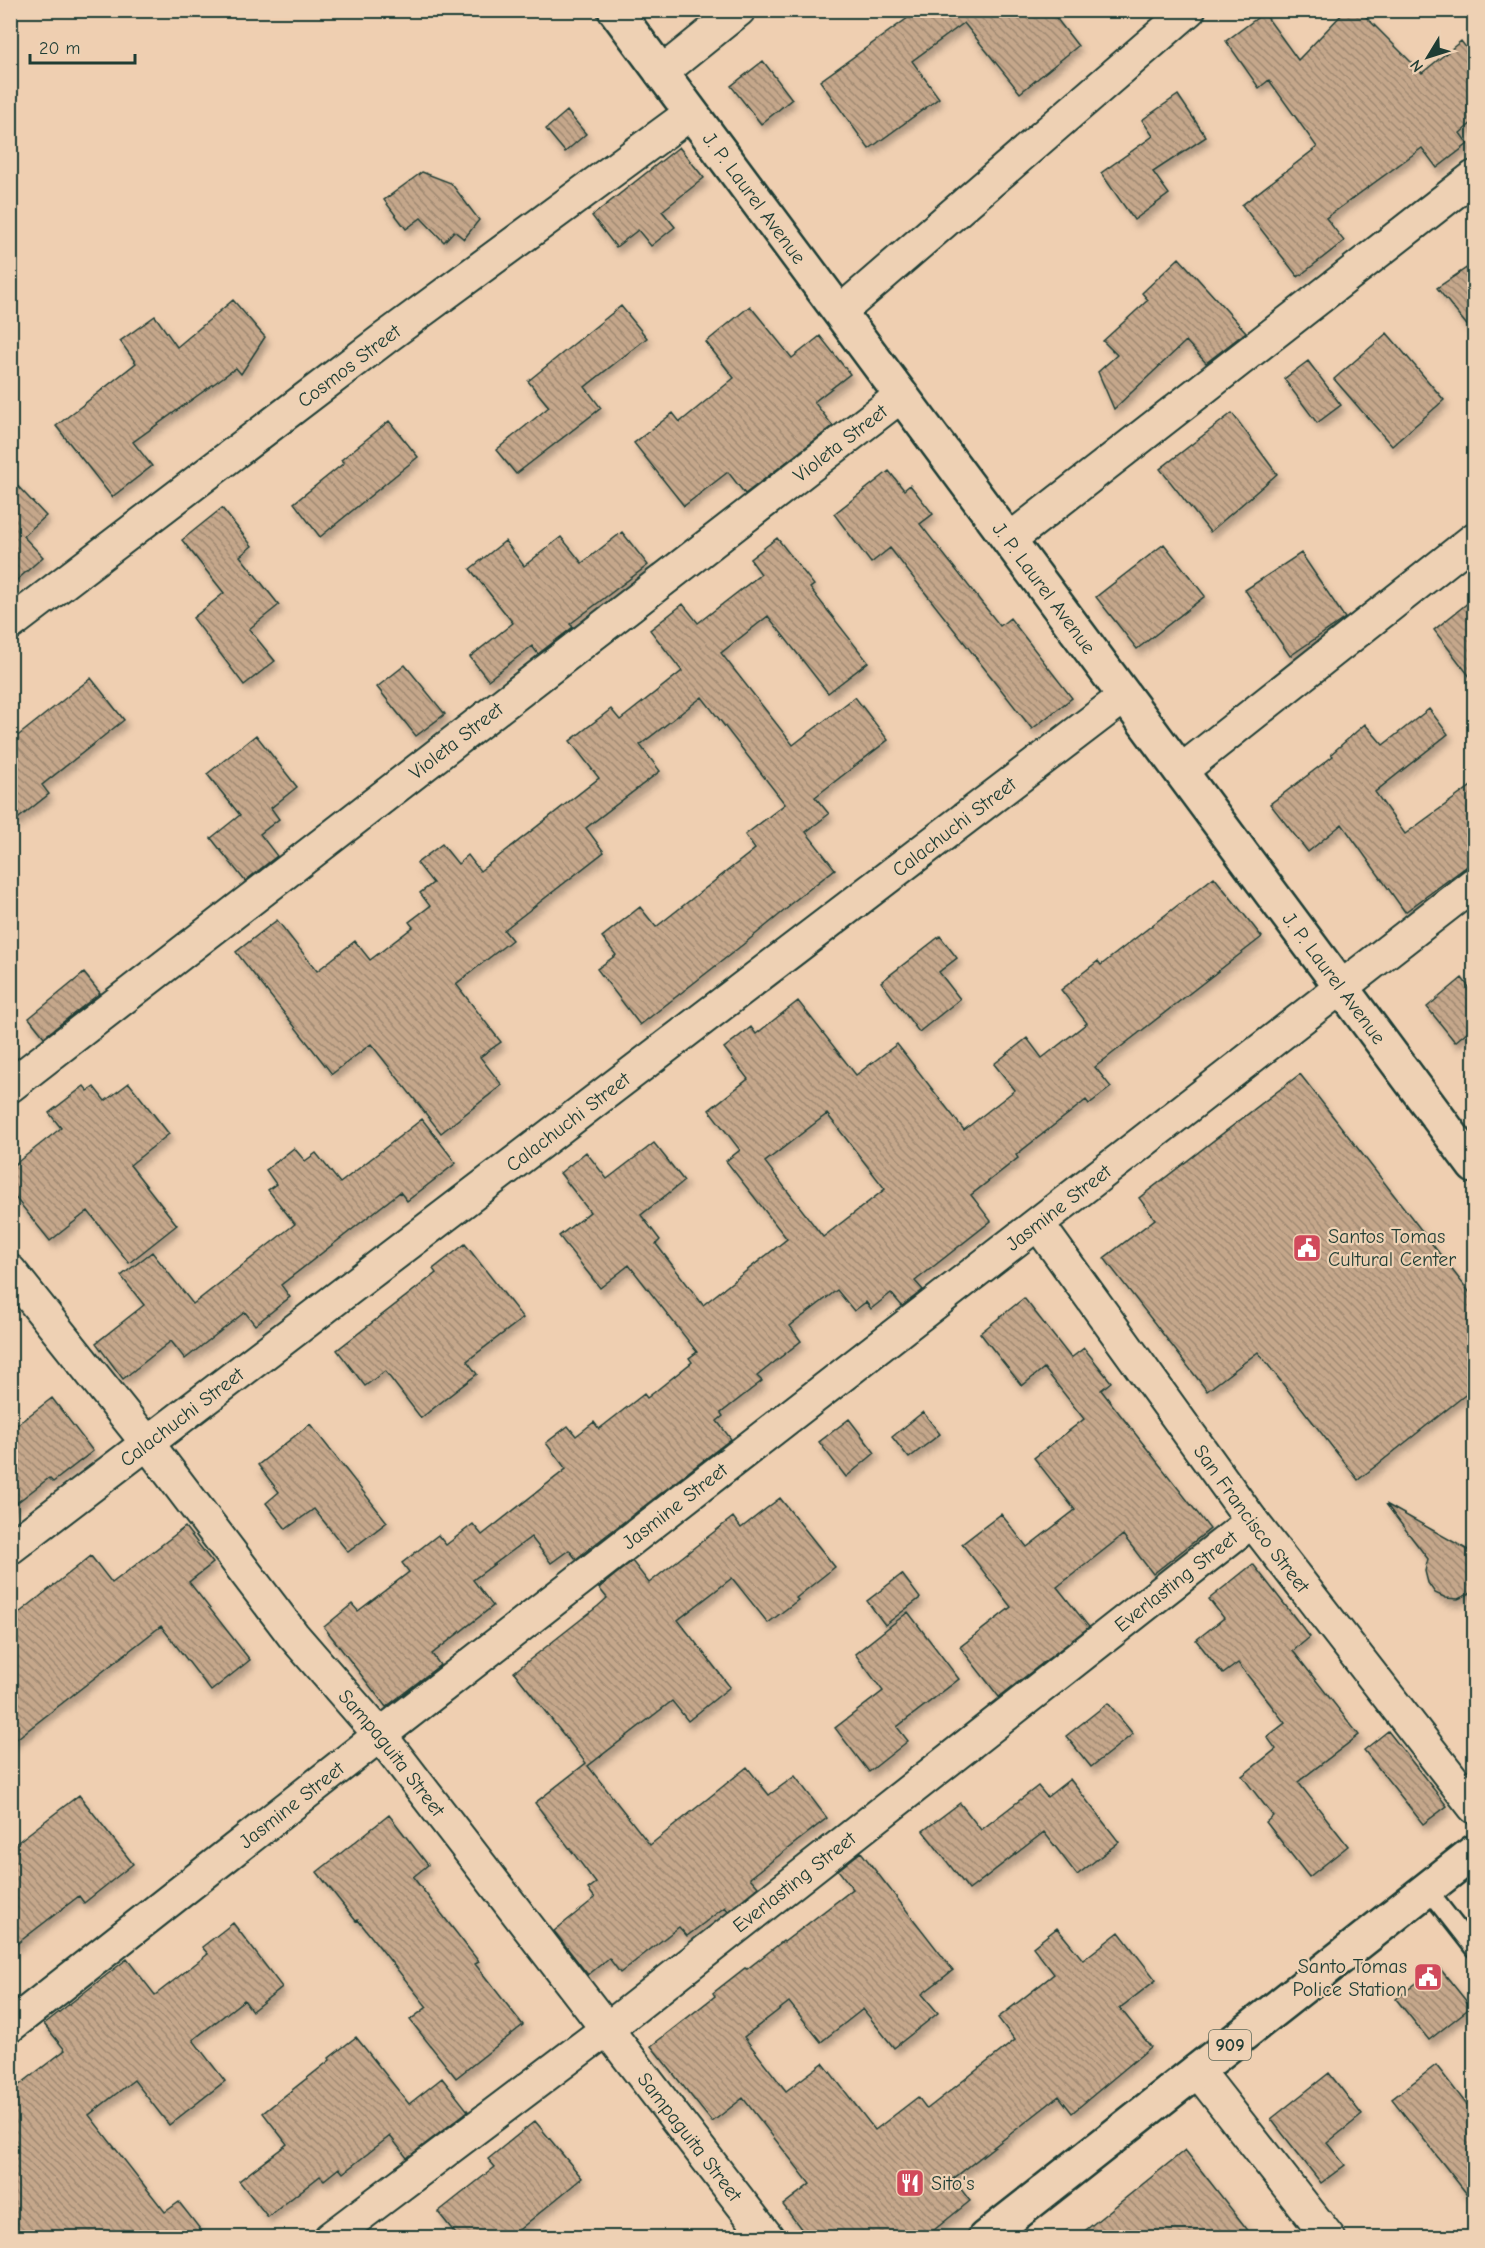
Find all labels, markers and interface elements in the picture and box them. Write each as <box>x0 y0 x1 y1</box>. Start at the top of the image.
scale bar <box>30 27 135 65</box>
north arrow <box>1398 27 1458 87</box>
text: 20 m <box>39 38 80 59</box>
text: N <box>1407 56 1427 75</box>
street label: J. P. Laurel Avenue <box>698 128 811 269</box>
street label: Cosmos Street <box>293 319 406 413</box>
street label: Violeta Street <box>789 399 893 487</box>
street label: J. P. Laurel Avenue <box>988 518 1101 659</box>
street label: Violeta Street <box>405 697 509 785</box>
street label: Calachuchi Street <box>888 772 1022 882</box>
street label: J. P. Laurel Avenue <box>1277 908 1390 1049</box>
street label: Calachuchi Street <box>502 1067 636 1177</box>
street label: Jasmine Street <box>1001 1159 1117 1256</box>
place label: Santos Tomas Cultural Center <box>1328 1225 1456 1271</box>
public building icon: Santos Tomas Cultural Center <box>1291 1232 1323 1264</box>
street label: Calachuchi Street <box>115 1362 249 1472</box>
street label: San Francisco Street <box>1189 1440 1315 1598</box>
street label: Jasmine Street <box>618 1457 733 1554</box>
street label: Everlasting Street <box>1110 1525 1243 1637</box>
street label: Sampaguita Street <box>334 1685 450 1822</box>
street label: Jasmine Street <box>235 1756 350 1853</box>
street label: Everlasting Street <box>728 1826 861 1938</box>
place label: Santo Tomas Police Station <box>1292 1955 1407 2001</box>
public building icon: Santo Tomas Police Station <box>1412 1961 1444 1993</box>
road number: 909 <box>1209 2030 1251 2060</box>
street label: Sampaguita Street <box>633 2068 747 2207</box>
restaurant icon: Sito's <box>894 2167 926 2199</box>
place label: Sito's <box>931 2172 975 2195</box>

